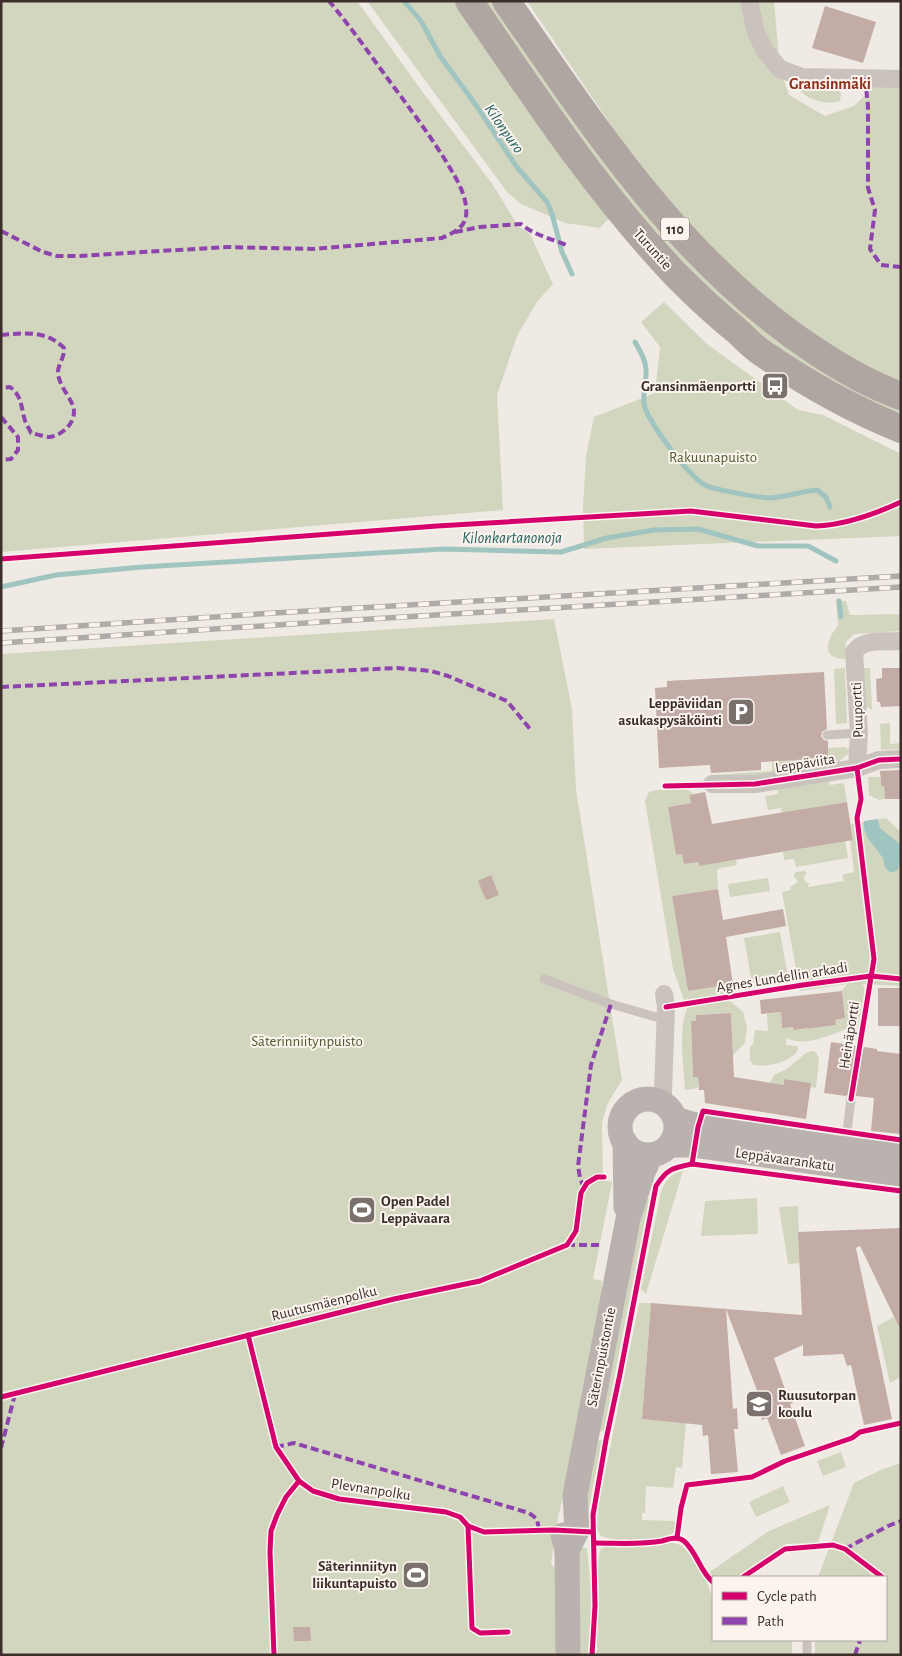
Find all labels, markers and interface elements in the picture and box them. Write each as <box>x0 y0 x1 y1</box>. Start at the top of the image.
district label: Gransinmäki <box>789 76 871 92</box>
water label: Kilonpuro <box>481 101 527 157</box>
road number: 110 <box>661 218 689 240</box>
street label: Turuntie <box>631 226 675 273</box>
bus stop icon: Gransinmäenportti <box>760 371 790 401</box>
place label: Gransinmäenportti <box>641 379 756 394</box>
park label: Rakuunapuisto <box>669 450 757 465</box>
water label: Kilonkartanonoja <box>462 530 562 547</box>
street label: Puuportti <box>849 682 866 738</box>
place label: Leppäviidan asukaspysäköinti <box>618 696 722 728</box>
parking icon: Leppäviidan asukaspysäköinti <box>726 697 756 727</box>
street label: Leppäviita <box>774 751 836 776</box>
street label: Agnes Lundellin arkadi <box>715 960 849 995</box>
street label: Heinäportti <box>837 1000 862 1070</box>
park label: Säterinniitynpuisto <box>251 1034 363 1049</box>
street label: Leppävaarankatu <box>734 1145 836 1174</box>
place label: Open Padel Leppävaara <box>381 1194 450 1226</box>
sports icon: Open Padel Leppävaara <box>347 1195 377 1225</box>
street label: Ruutusmäenpolku <box>270 1283 379 1324</box>
street label: Säterinpuistontie <box>585 1306 618 1408</box>
place label: Ruusutorpan koulu <box>778 1388 856 1420</box>
school or university icon: Ruusutorpan koulu <box>744 1389 774 1419</box>
street label: Plevnanpolku <box>330 1476 412 1503</box>
place label: Säterinniityn liikuntapuisto <box>312 1559 397 1591</box>
sports icon: Säterinniityn liikuntapuisto <box>401 1560 431 1590</box>
legend <box>712 1576 887 1641</box>
text: Cycle path <box>757 1589 817 1604</box>
text: Path <box>757 1614 784 1629</box>

